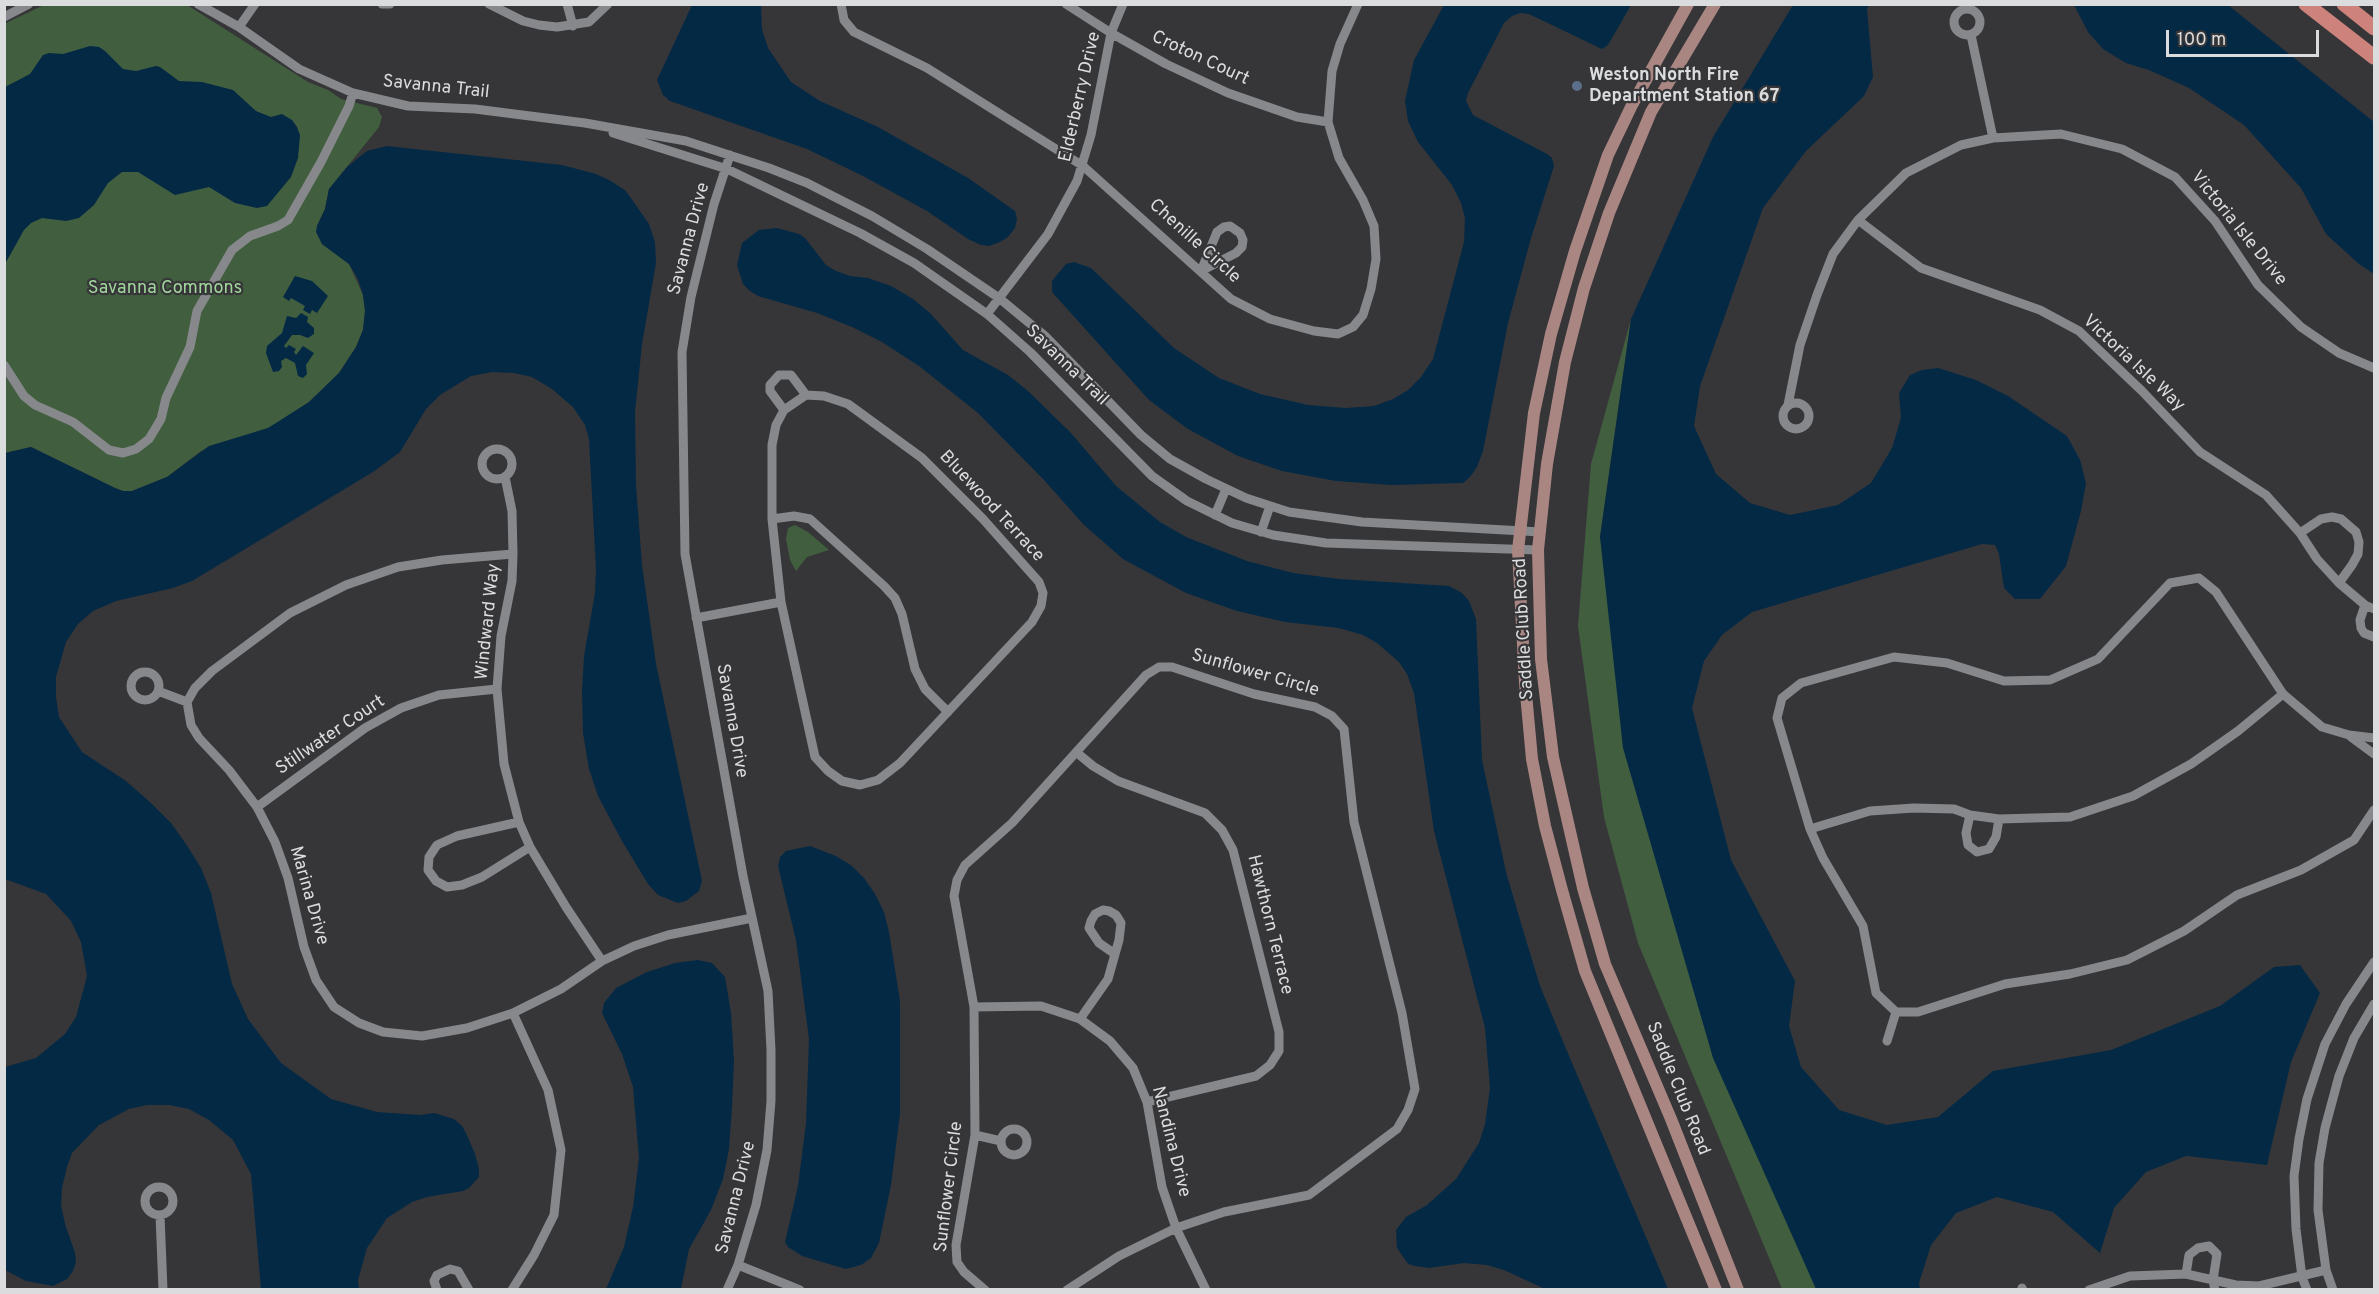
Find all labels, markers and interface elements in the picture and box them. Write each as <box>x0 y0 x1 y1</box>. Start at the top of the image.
scale bar <box>2169 18 2322 56</box>
street label: Croton Court <box>1148 27 1252 91</box>
text: 100 m <box>2177 29 2226 52</box>
street label: Elderberry Drive <box>1056 30 1106 164</box>
place label: Weston North Fire Department Station 67 <box>1589 65 1779 107</box>
street label: Savanna Trail <box>381 72 491 104</box>
marker: Weston North Fire Department Station 67 <box>1570 79 1584 93</box>
street label: Victoria Isle Drive <box>2185 167 2291 291</box>
street label: Savanna Drive <box>665 180 715 298</box>
street label: Chenille Circle <box>1144 195 1244 289</box>
park label: Savanna Commons <box>88 278 242 300</box>
street label: Victoria Isle Way <box>2077 311 2189 417</box>
street label: Savanna Trail <box>1020 321 1112 411</box>
street label: Bluewood Terrace <box>934 447 1048 567</box>
street label: Saddle Club Road <box>1511 558 1539 700</box>
street label: Windward Way <box>472 563 506 681</box>
street label: Sunflower Circle <box>1189 645 1321 703</box>
street label: Savanna Drive <box>710 662 752 780</box>
street label: Stillwater Court <box>272 692 390 780</box>
street label: Marina Drive <box>284 844 332 948</box>
street label: Hawthorn Terrace <box>1241 853 1297 997</box>
street label: Saddle Club Road <box>1640 1019 1714 1159</box>
street label: Nandina Drive <box>1146 1084 1194 1200</box>
street label: Sunflower Circle <box>931 1120 969 1254</box>
street label: Savanna Drive <box>713 1139 761 1257</box>

